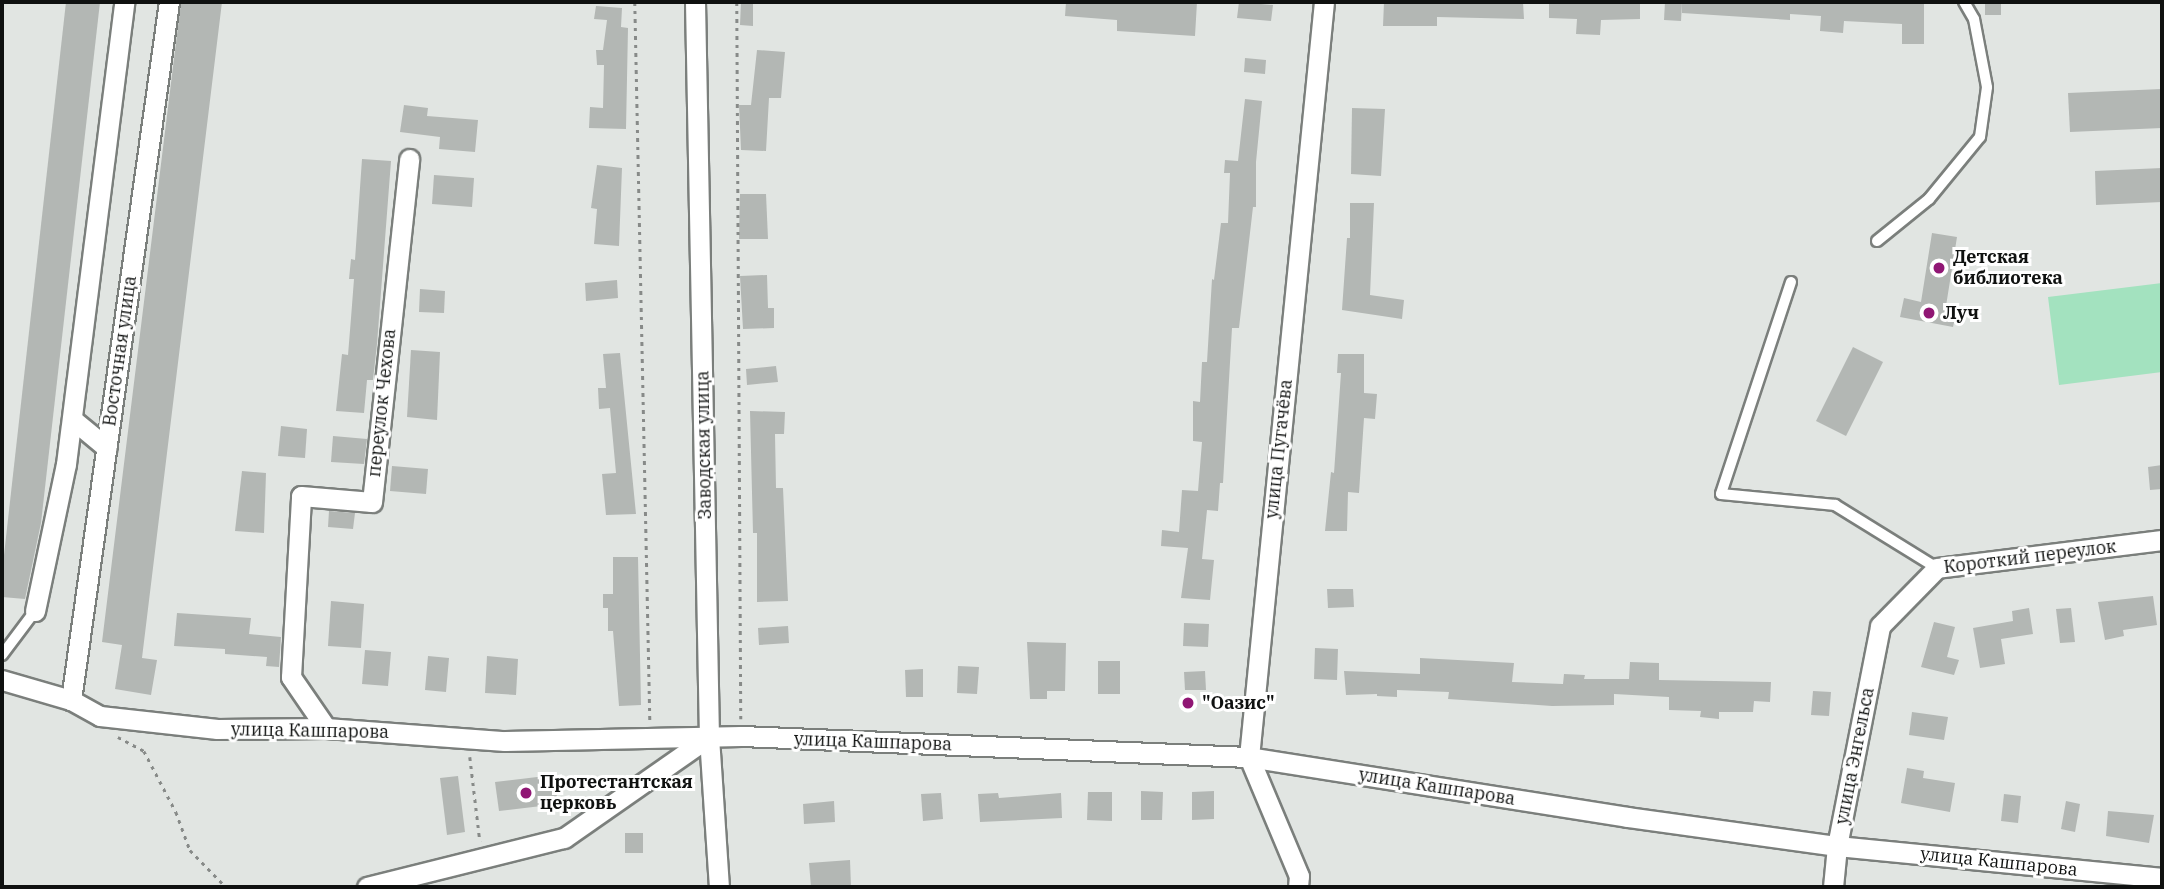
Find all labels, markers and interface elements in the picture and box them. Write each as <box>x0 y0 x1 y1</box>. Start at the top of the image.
place label: Детская библиотека <box>1953 247 2063 290</box>
marker: Детская библиотека <box>1931 260 1947 276</box>
street label: Восточная улица <box>99 274 141 428</box>
place label: Луч <box>1943 302 1979 324</box>
marker: Луч <box>1921 305 1937 321</box>
street label: переулок Чехова <box>363 328 401 478</box>
street label: Заводская улица <box>692 370 716 520</box>
street label: улица Пугачёва <box>1261 378 1297 520</box>
street label: Короткий переулок <box>1942 536 2118 578</box>
street label: улица Энгельса <box>1831 686 1879 826</box>
place label: "Оазис" <box>1202 692 1275 714</box>
marker: "Оазис" <box>1180 695 1196 711</box>
street label: улица Кашпарова <box>231 719 389 743</box>
street label: улица Кашпарова <box>794 728 952 756</box>
street label: улица Кашпарова <box>1357 764 1517 810</box>
place label: Протестантская церковь <box>540 772 693 814</box>
marker: Протестантская церковь <box>518 785 534 801</box>
street label: улица Кашпарова <box>1919 843 2079 881</box>

